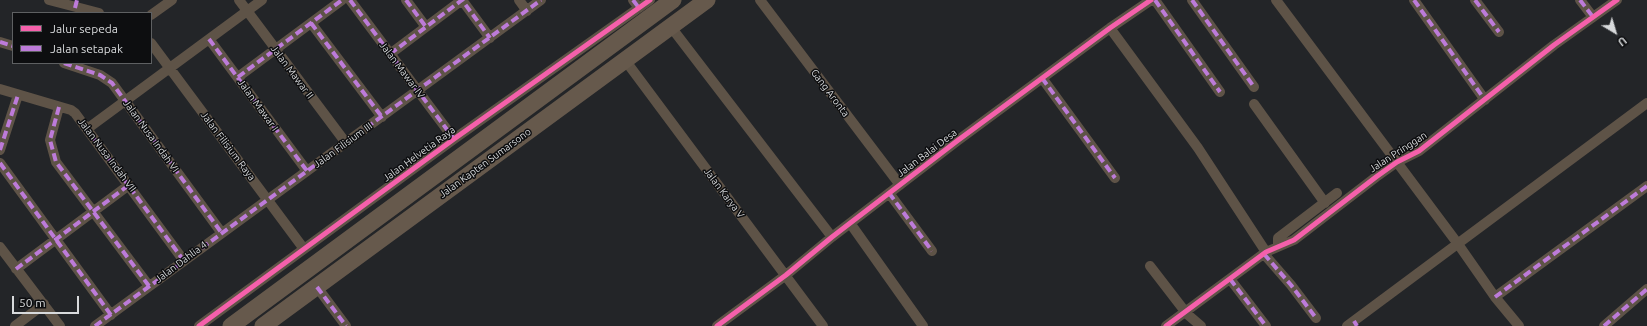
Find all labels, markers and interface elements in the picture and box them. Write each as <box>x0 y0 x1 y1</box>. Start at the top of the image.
legend <box>12 12 152 64</box>
north arrow <box>1595 12 1635 52</box>
text: Jalur sepeda <box>50 22 118 35</box>
text: U <box>1616 34 1629 49</box>
street label: Jalan Mawar IV <box>377 39 427 101</box>
text: Jalan setapak <box>50 42 123 55</box>
street label: Jalan Mawar II <box>268 43 316 101</box>
street label: Gang Aronta <box>808 67 852 119</box>
street label: Jalan Mawar I <box>235 77 281 133</box>
street label: Jalan Nusa Indah VI <box>121 97 181 175</box>
street label: Jalan Filisium Raya <box>198 109 258 183</box>
street label: Jalan Nusa Indah VII <box>75 116 139 194</box>
street label: Jalan Filisium III <box>311 120 375 170</box>
street label: Jalan Helvetia Raya <box>381 124 457 184</box>
street label: Jalan Kapten Sumarsono <box>437 126 533 200</box>
street label: Jalan Balai Desa <box>895 127 959 179</box>
street label: Jalan Pringgan <box>1367 129 1429 175</box>
street label: Jalan Karya V <box>701 166 747 220</box>
street label: Jalan Dahlia 4 <box>153 239 209 285</box>
scale bar <box>14 288 81 314</box>
text: 50 m <box>19 296 46 309</box>

